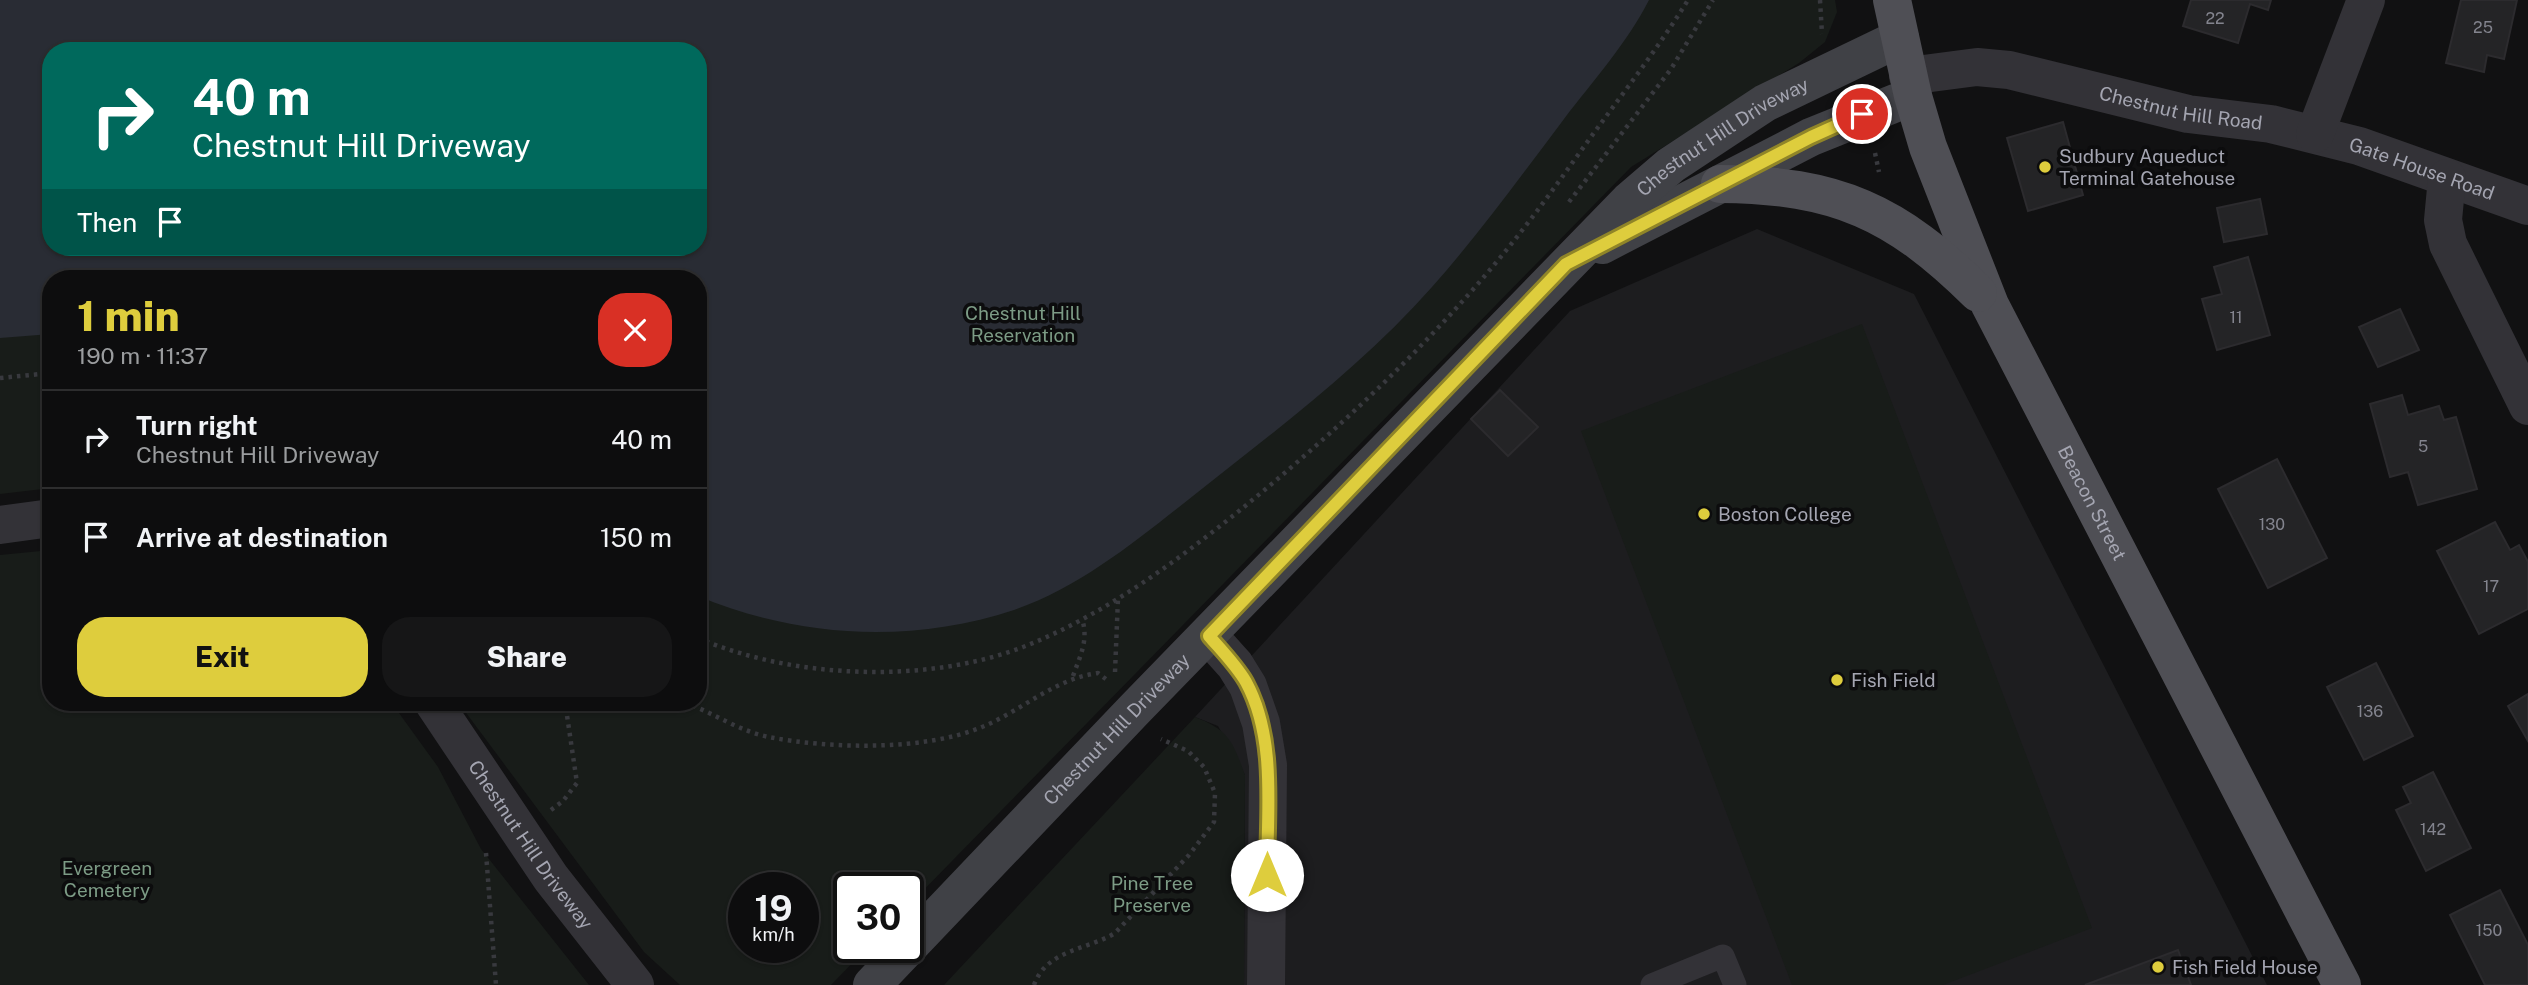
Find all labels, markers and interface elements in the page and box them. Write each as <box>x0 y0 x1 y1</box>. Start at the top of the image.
house number: 22 <box>2205 9 2225 28</box>
house number: 25 <box>2473 18 2493 37</box>
text: 40 m <box>192 68 311 126</box>
icon: right <box>77 70 168 161</box>
street label: Chestnut Hill Driveway <box>1632 73 1812 201</box>
street label: Chestnut Hill Road <box>2097 82 2264 134</box>
pin <box>1832 84 1892 144</box>
icon: arrive <box>1843 95 1881 133</box>
text: Chestnut Hill Driveway <box>192 127 531 164</box>
street label: Gate House Road <box>2347 133 2497 204</box>
place label: Sudbury Aqueduct Terminal Gatehouse <box>2059 145 2235 189</box>
marker: Sudbury Aqueduct Terminal Gatehouse <box>2037 159 2053 175</box>
icon: arrive <box>151 203 189 241</box>
text: Then <box>77 207 137 238</box>
text: 1 min <box>77 291 180 340</box>
button: close <box>598 293 672 367</box>
park label: Chestnut Hill Reservation <box>965 302 1081 346</box>
house number: 11 <box>2229 308 2243 327</box>
text: 190 m · 11:37 <box>77 342 208 369</box>
text: Turn right <box>136 410 258 441</box>
icon: right <box>77 420 115 458</box>
text: 40 m <box>611 424 672 455</box>
house number: 5 <box>2418 437 2428 456</box>
text: Chestnut Hill Driveway <box>136 441 379 468</box>
street label: Beacon Street <box>2054 442 2131 564</box>
place label: Boston College <box>1718 503 1852 525</box>
marker: Boston College <box>1696 506 1712 522</box>
house number: 130 <box>2259 515 2285 534</box>
icon: arrive <box>77 518 115 556</box>
text: Arrive at destination <box>136 522 388 553</box>
text: 150 m <box>600 522 672 553</box>
house number: 17 <box>2483 577 2499 596</box>
button: Exit <box>77 617 368 697</box>
button: Share <box>382 617 672 697</box>
street label: Chestnut Hill Driveway <box>1039 649 1194 809</box>
place label: Fish Field <box>1851 669 1936 691</box>
marker: Fish Field <box>1829 672 1845 688</box>
house number: 136 <box>2357 702 2383 721</box>
street label: Chestnut Hill Driveway <box>464 756 598 933</box>
house number: 142 <box>2420 820 2446 839</box>
position arrow <box>1230 838 1304 912</box>
park label: Evergreen Cemetery <box>62 857 152 901</box>
speed limit sign: 30 <box>833 872 924 963</box>
park label: Pine Tree Preserve <box>1111 872 1193 916</box>
text: 19 <box>754 888 793 929</box>
house number: 150 <box>2476 921 2502 940</box>
text: km/h <box>752 924 795 945</box>
place label: Fish Field House <box>2172 956 2318 978</box>
marker: Fish Field House <box>2150 959 2166 975</box>

